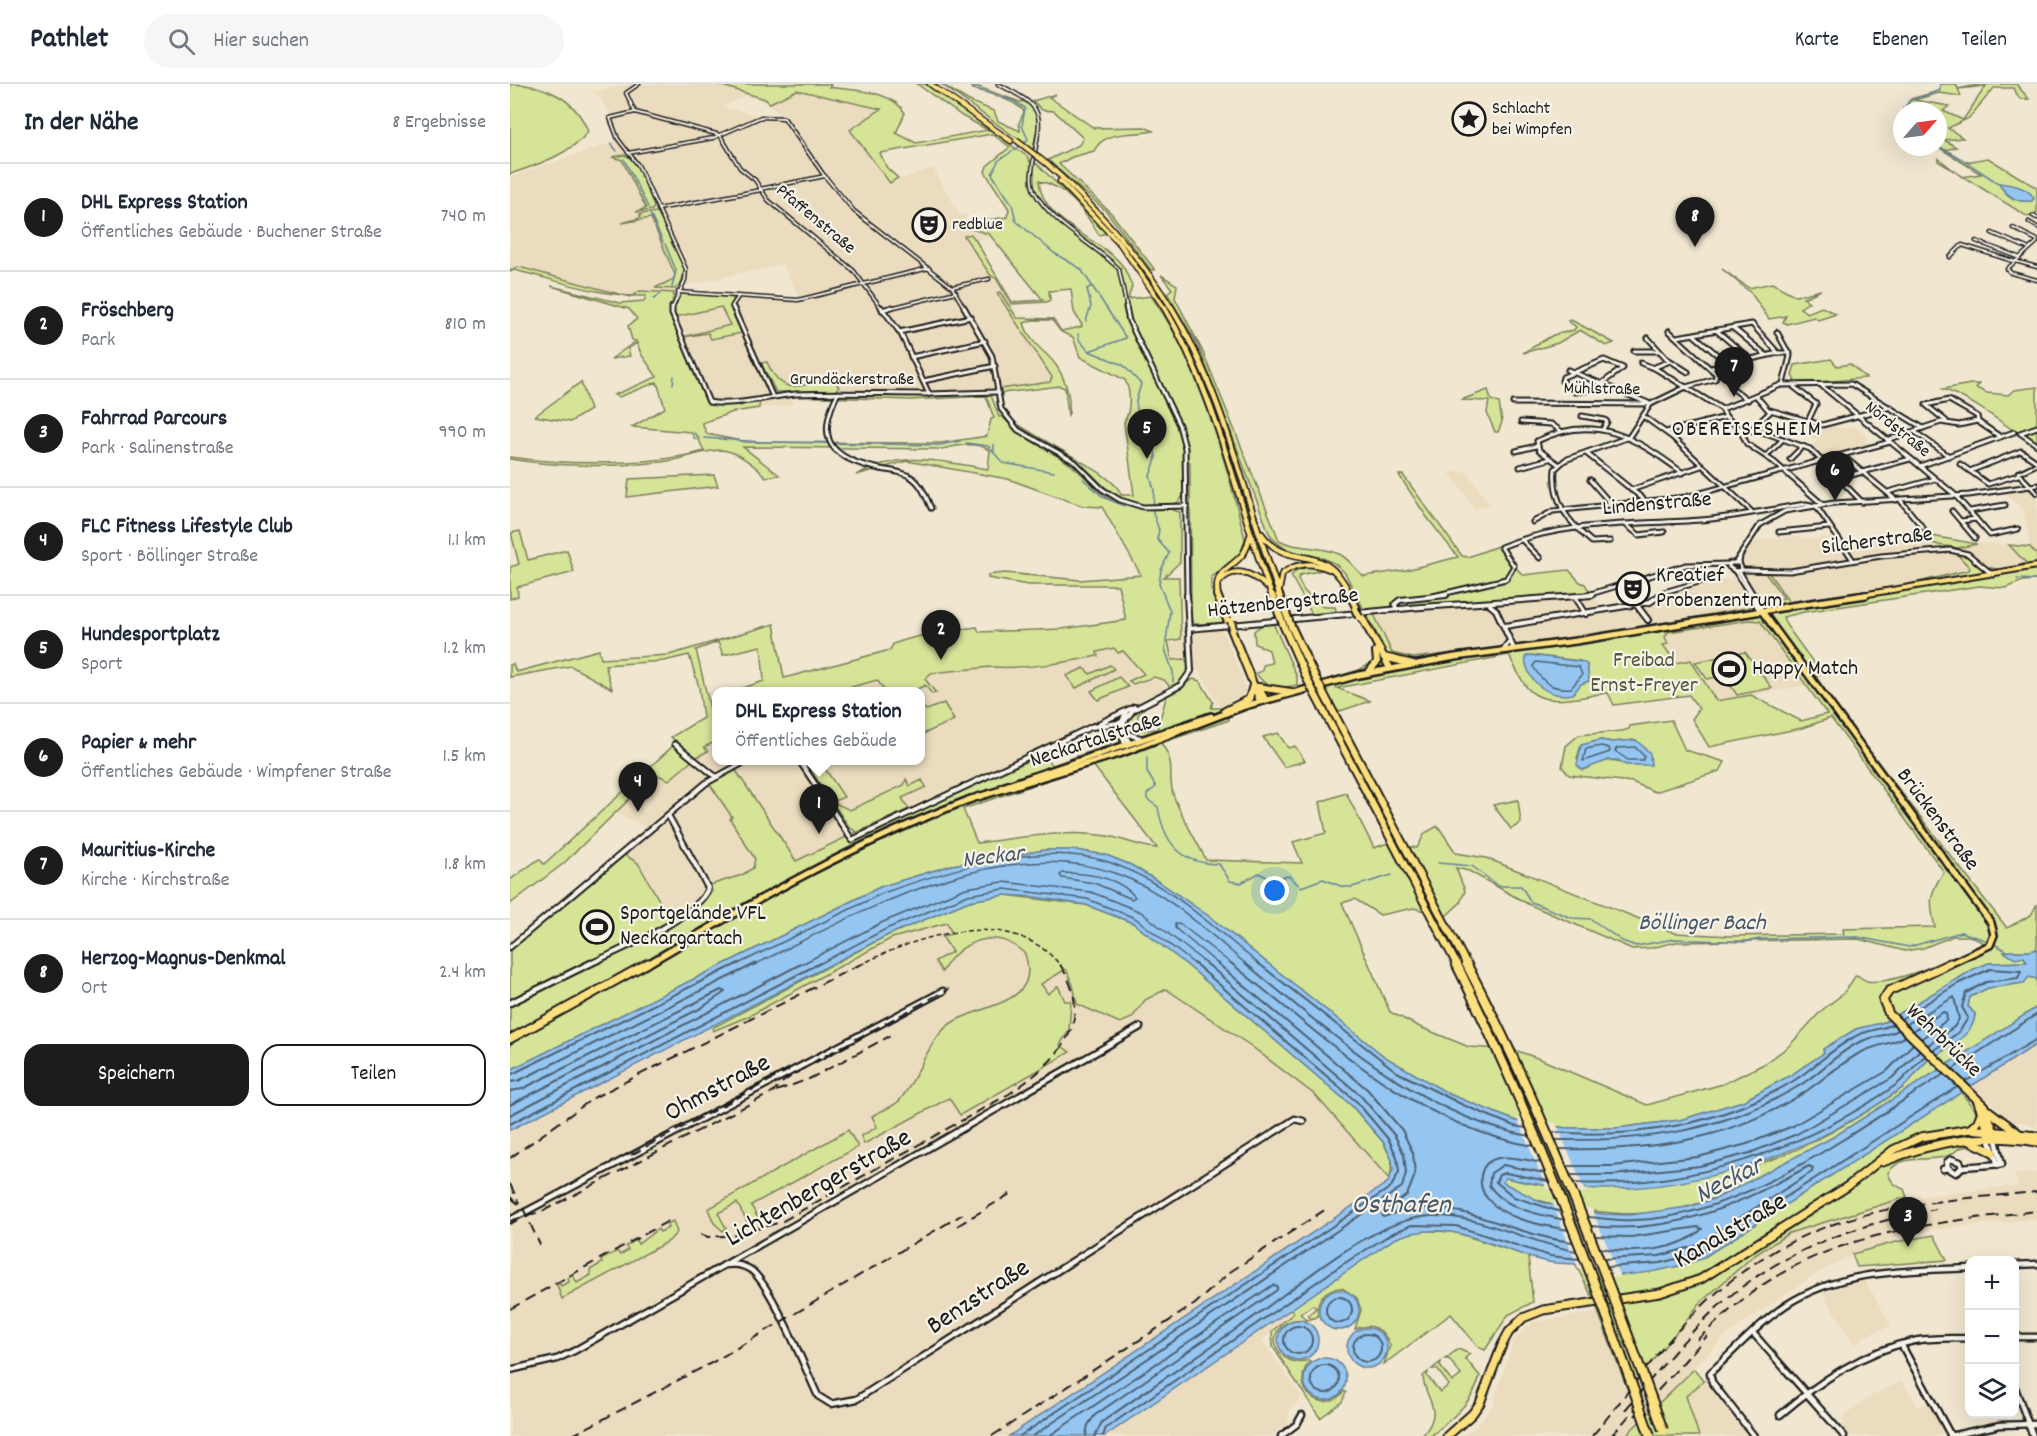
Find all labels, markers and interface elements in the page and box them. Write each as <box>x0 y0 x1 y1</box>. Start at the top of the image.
search box <box>144 14 564 68</box>
text: Pathlet <box>30 21 108 61</box>
icon: search <box>165 25 198 58</box>
text: Hier suchen <box>213 26 309 57</box>
text: Karte <box>1795 26 1839 56</box>
text: Ebenen <box>1872 26 1929 56</box>
text: Teilen <box>1962 26 2007 56</box>
place label: Schlacht bei Wimpfen <box>1492 97 1572 143</box>
place icon: Schlacht bei Wimpfen <box>1451 101 1487 137</box>
north arrow <box>1893 102 1947 156</box>
text: In der Nähe <box>24 105 138 142</box>
text: 8 Ergebnisse <box>392 109 486 137</box>
street label: Pfaffenstraße <box>770 179 860 261</box>
text: DHL Express Station <box>81 188 248 219</box>
pin: 8 <box>1676 198 1714 247</box>
text: 1 <box>41 203 46 231</box>
text: 740 m <box>441 203 486 231</box>
theatre icon: redblue <box>911 207 947 243</box>
place label: redblue <box>952 213 1003 238</box>
text: Öffentliches Gebäude · Buchener Straße <box>81 219 382 247</box>
text: Fröschberg <box>81 296 174 327</box>
text: 2 <box>39 311 48 339</box>
text: 810 m <box>444 311 486 339</box>
text: Park <box>81 327 115 355</box>
pin: 7 <box>1714 348 1754 397</box>
street label: Grundäckerstraße <box>790 368 914 393</box>
street label: Mühlstraße <box>1563 377 1641 403</box>
street label: Nordstraße <box>1859 396 1935 464</box>
text: Fahrrad Parcours <box>81 404 227 435</box>
pin: 5 <box>1128 410 1166 459</box>
district label: OBEREISESHEIM <box>1672 415 1822 446</box>
text: 3 <box>39 419 48 447</box>
text: 990 m <box>438 419 486 447</box>
text: Park · Salinenstraße <box>81 435 234 463</box>
pin: 6 <box>1816 452 1854 501</box>
street label: Lindenstraße <box>1601 485 1713 525</box>
text: FLC Fitness Lifestyle Club <box>81 512 293 543</box>
street label: Silcherstraße <box>1820 520 1934 564</box>
text: 4 <box>39 527 48 555</box>
text: 1.1 km <box>447 527 486 555</box>
text: Sport · Böllinger Straße <box>81 543 258 571</box>
place label: Kreatief Probenzentrum <box>1656 561 1782 617</box>
theatre icon: Kreatief Probenzentrum <box>1615 571 1651 607</box>
street label: Hätzenbergstraße <box>1206 581 1360 627</box>
pin: 2 <box>922 610 960 660</box>
text: Hundesportplatz <box>81 620 220 651</box>
text: 5 <box>39 635 48 663</box>
text: 1.2 km <box>443 635 486 663</box>
park label: Freibad Ernst-Freyer <box>1590 646 1699 702</box>
text: Sport <box>81 651 123 679</box>
sports icon: Happy Match <box>1711 651 1747 687</box>
place label: Happy Match <box>1752 654 1858 685</box>
popup <box>712 687 925 765</box>
text: DHL Express Station <box>735 697 902 728</box>
street label: Neckartalstraße <box>1026 705 1166 777</box>
text: Papier & mehr <box>81 728 196 759</box>
text: Öffentliches Gebäude <box>735 728 897 756</box>
text: 6 <box>39 743 48 771</box>
text: 1.5 km <box>443 743 486 771</box>
text: Öffentliches Gebäude · Wimpfener Straße <box>81 759 392 787</box>
pin: 4 <box>618 762 658 812</box>
street label: Brückenstraße <box>1888 762 1986 878</box>
pin: 1 <box>800 784 838 834</box>
text: Mauritius-Kirche <box>81 836 215 867</box>
water label: Neckar <box>960 837 1029 879</box>
text: 7 <box>40 851 47 879</box>
text: 1.8 km <box>444 851 486 879</box>
text: Kirche · Kirchstraße <box>81 867 229 895</box>
your location <box>1260 876 1289 905</box>
place label: Sportgelände VFL Neckargartach <box>620 899 766 955</box>
water label: Böllinger Bach <box>1638 907 1767 941</box>
sports icon: Sportgelände VFL Neckargartach <box>579 909 615 945</box>
text: Herzog-Magnus-Denkmal <box>81 944 286 975</box>
text: 8 <box>39 959 48 987</box>
text: 2.4 km <box>439 959 486 987</box>
text: Ort <box>81 975 107 1003</box>
street label: Wehrbrücke <box>1898 997 1988 1085</box>
button: Speichern <box>24 1044 249 1106</box>
button: Teilen <box>261 1044 486 1106</box>
street label: Ohmstraße <box>658 1045 778 1133</box>
street label: Lichtenbergerstraße <box>719 1120 919 1258</box>
water label: Neckar <box>1689 1146 1775 1216</box>
street label: Kanalstraße <box>1667 1184 1795 1280</box>
water label: Osthafen <box>1351 1187 1452 1227</box>
pin: 3 <box>1888 1198 1928 1247</box>
street label: Benzstraße <box>920 1250 1038 1346</box>
map controls <box>1965 1256 2019 1418</box>
button: + <box>1965 1256 2019 1310</box>
button: − <box>1965 1310 2019 1364</box>
button: layers <box>1965 1364 2019 1418</box>

